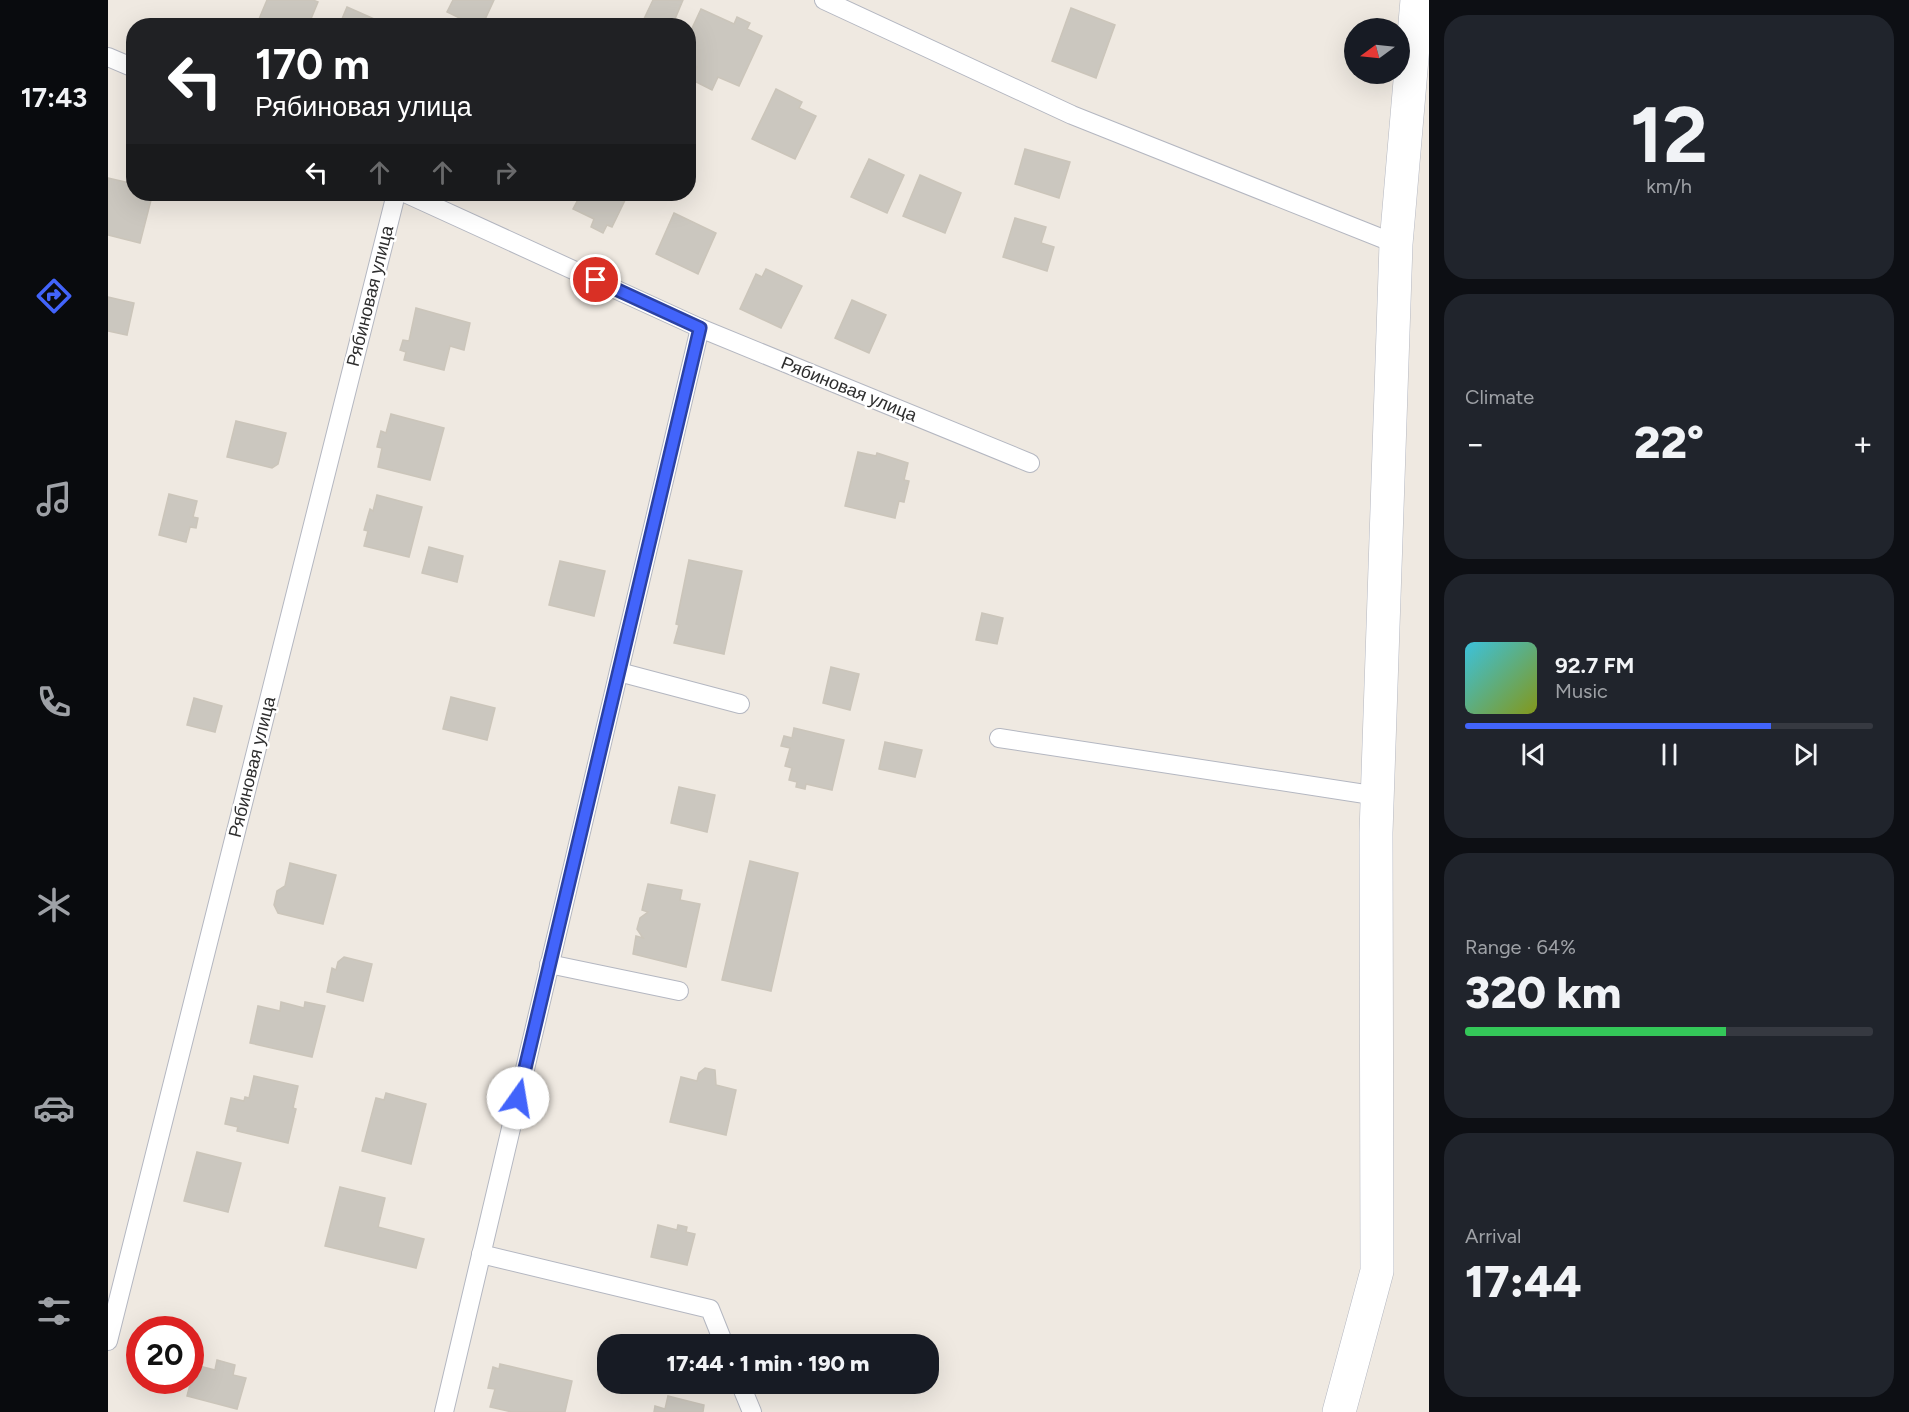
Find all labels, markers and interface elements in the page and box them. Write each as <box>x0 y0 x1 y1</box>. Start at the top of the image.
north arrow <box>1344 18 1410 84</box>
map controls <box>1344 18 1410 84</box>
text: 170 m <box>255 39 370 90</box>
icon: left <box>156 42 234 120</box>
text: 17:43 <box>21 81 87 114</box>
text: 12 <box>1630 88 1708 182</box>
text: Рябиновая улица <box>255 90 472 123</box>
icon: left <box>300 156 333 189</box>
icon: ahead <box>363 156 396 189</box>
icon: ahead <box>426 156 459 189</box>
icon: right <box>489 156 522 189</box>
text: km/h <box>1646 174 1692 198</box>
street label: Рябиновая улица <box>342 222 398 369</box>
pin <box>570 254 621 305</box>
icon: arrive <box>579 263 612 296</box>
icon: directions <box>33 275 75 317</box>
street label: Рябиновая улица <box>778 352 921 427</box>
text: Climate <box>1465 385 1534 409</box>
text: 22° <box>1634 415 1704 469</box>
text: − <box>1465 424 1486 463</box>
text: + <box>1852 424 1873 463</box>
icon: music <box>33 478 75 520</box>
text: 92.7 FM <box>1555 652 1634 679</box>
text: Music <box>1555 679 1608 703</box>
icon: phone <box>33 681 75 723</box>
street label: Рябиновая улица <box>224 693 280 840</box>
icon: previous <box>1517 738 1550 771</box>
icon: pause <box>1653 738 1686 771</box>
icon: next <box>1789 738 1822 771</box>
icon: climate <box>33 884 75 926</box>
text: Range · 64% <box>1465 935 1576 959</box>
text: 320 km <box>1465 965 1622 1019</box>
position arrow <box>486 1066 550 1130</box>
icon: car <box>33 1087 75 1129</box>
text: Arrival <box>1465 1224 1521 1248</box>
text: 17:44 <box>1465 1254 1582 1308</box>
icon: filters <box>33 1290 75 1332</box>
speed limit sign: 20 <box>126 1316 204 1394</box>
text: 17:44 · 1 min · 190 m <box>667 1350 869 1377</box>

